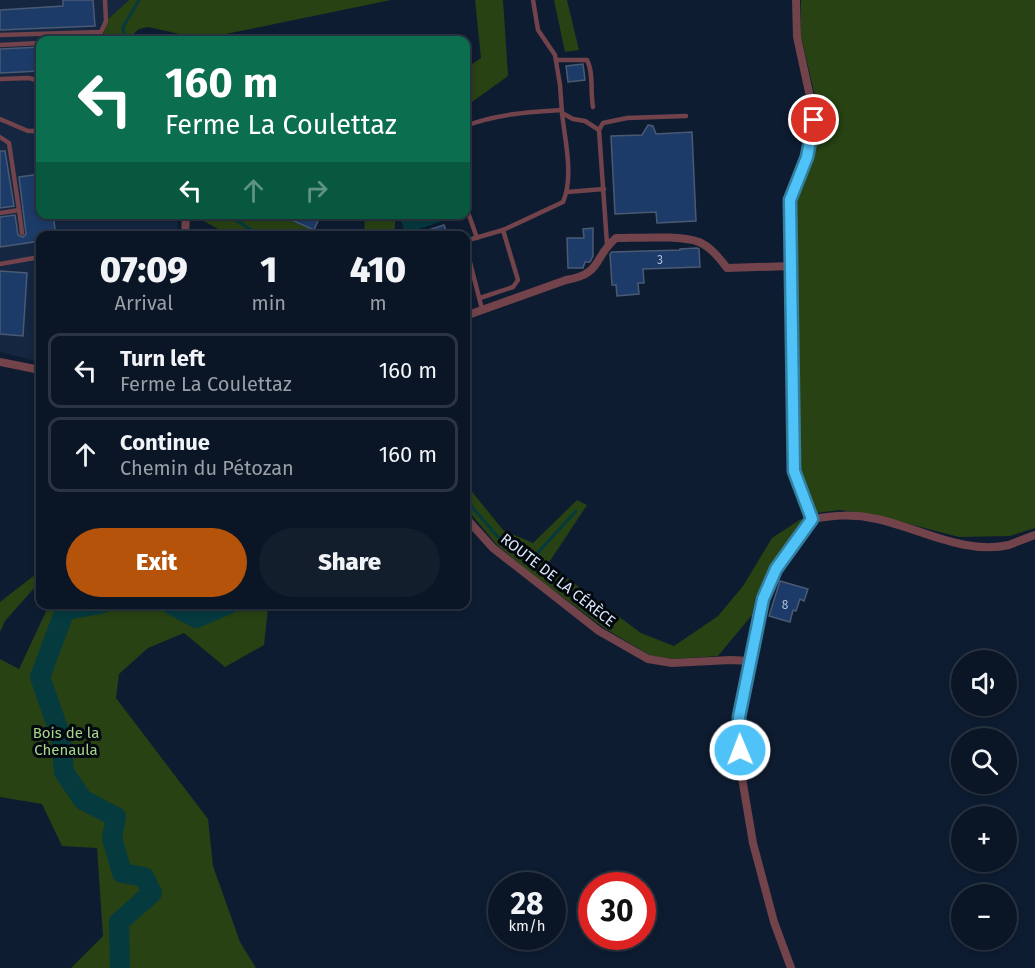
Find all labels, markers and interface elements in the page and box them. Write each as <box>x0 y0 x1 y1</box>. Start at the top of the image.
text: 160 m <box>165 58 278 108</box>
icon: left <box>66 60 144 138</box>
pin <box>788 94 839 145</box>
icon: arrive <box>797 103 830 136</box>
text: Ferme La Coulettaz <box>165 109 397 141</box>
icon: left <box>174 174 207 207</box>
icon: ahead <box>237 174 270 207</box>
icon: right <box>300 174 333 207</box>
text: 07:09 <box>100 248 188 292</box>
text: 1 <box>260 248 277 292</box>
text: 410 <box>350 248 406 292</box>
house number: 3 <box>657 253 663 267</box>
text: Arrival <box>114 291 173 315</box>
text: min <box>252 291 286 315</box>
text: m <box>369 291 387 315</box>
text: Turn left <box>120 345 205 372</box>
icon: left <box>69 354 102 387</box>
text: 160 m <box>379 357 437 384</box>
text: Ferme La Coulettaz <box>120 372 292 396</box>
text: Continue <box>120 429 210 456</box>
icon: ahead <box>69 438 102 471</box>
text: 160 m <box>379 441 437 468</box>
text: Chemin du Pétozan <box>120 456 294 480</box>
button: Exit <box>66 528 247 597</box>
button: Share <box>259 528 440 597</box>
street label: ROUTE DE LA CÉRÈCE <box>497 530 619 630</box>
house number: 8 <box>782 598 789 612</box>
map controls <box>951 650 1017 950</box>
button: sound <box>951 650 1017 716</box>
position arrow <box>708 718 772 782</box>
park label: Bois de la Chenaula <box>33 724 99 759</box>
button: search <box>951 728 1017 794</box>
button: + <box>951 806 1017 872</box>
speed limit sign: 30 <box>578 872 656 950</box>
button: − <box>951 884 1017 950</box>
text: 28 <box>511 886 543 922</box>
text: km/h <box>508 917 546 935</box>

